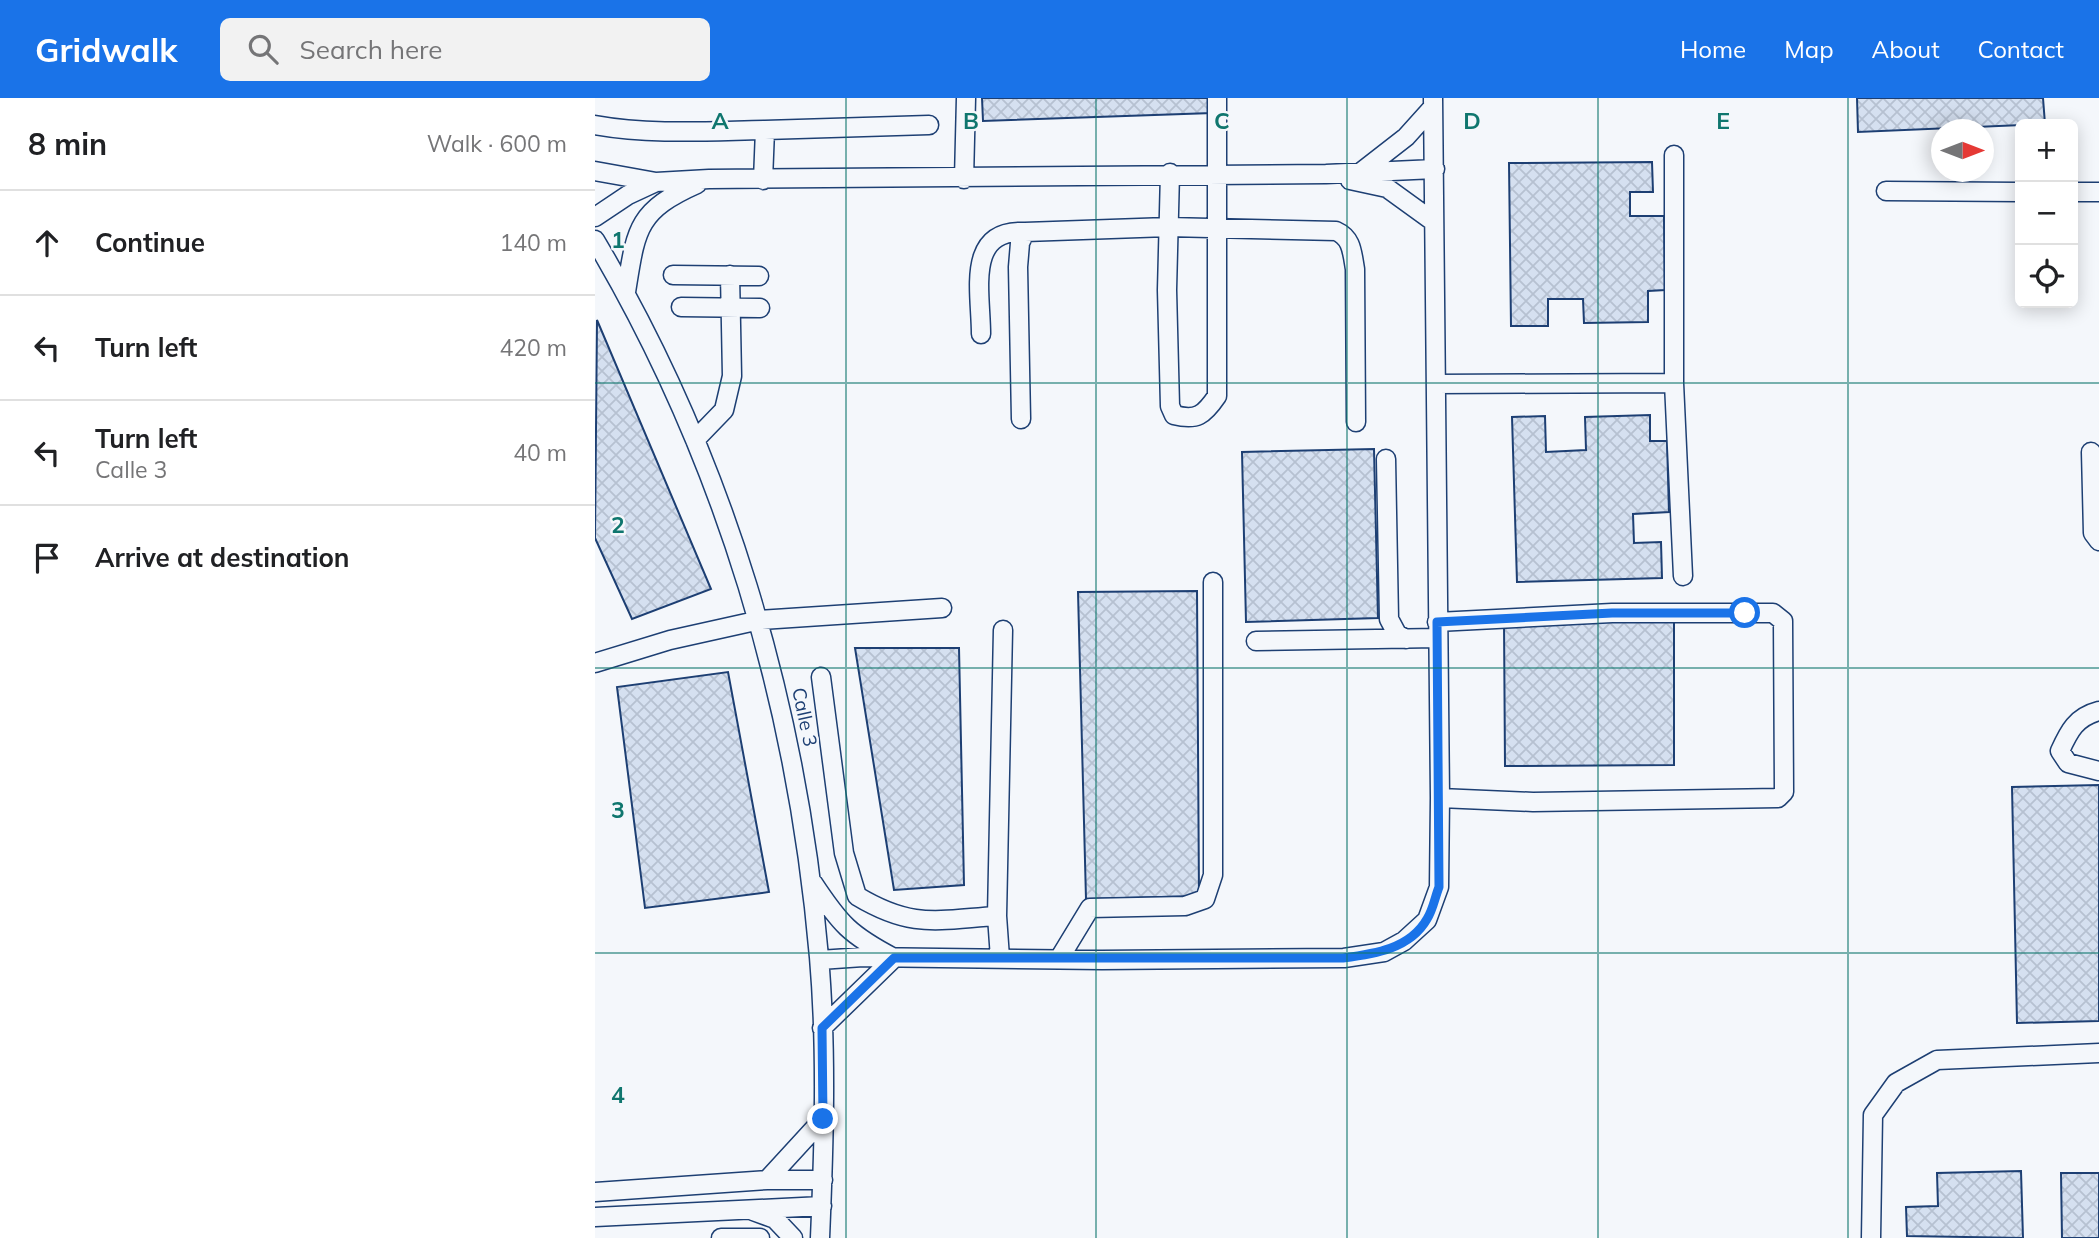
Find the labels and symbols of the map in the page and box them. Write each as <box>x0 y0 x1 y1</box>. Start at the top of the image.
text: A <box>711 106 729 135</box>
text: B <box>963 106 979 135</box>
text: C <box>1214 106 1230 135</box>
text: D <box>1463 106 1481 135</box>
text: E <box>1716 106 1730 135</box>
north arrow <box>1931 119 1994 182</box>
text: 1 <box>611 225 625 254</box>
text: 2 <box>611 510 625 539</box>
route start <box>1729 597 1760 628</box>
street label: Calle 3 <box>787 685 823 749</box>
text: 3 <box>611 795 625 824</box>
text: 4 <box>611 1080 625 1109</box>
route end <box>807 1103 838 1134</box>

